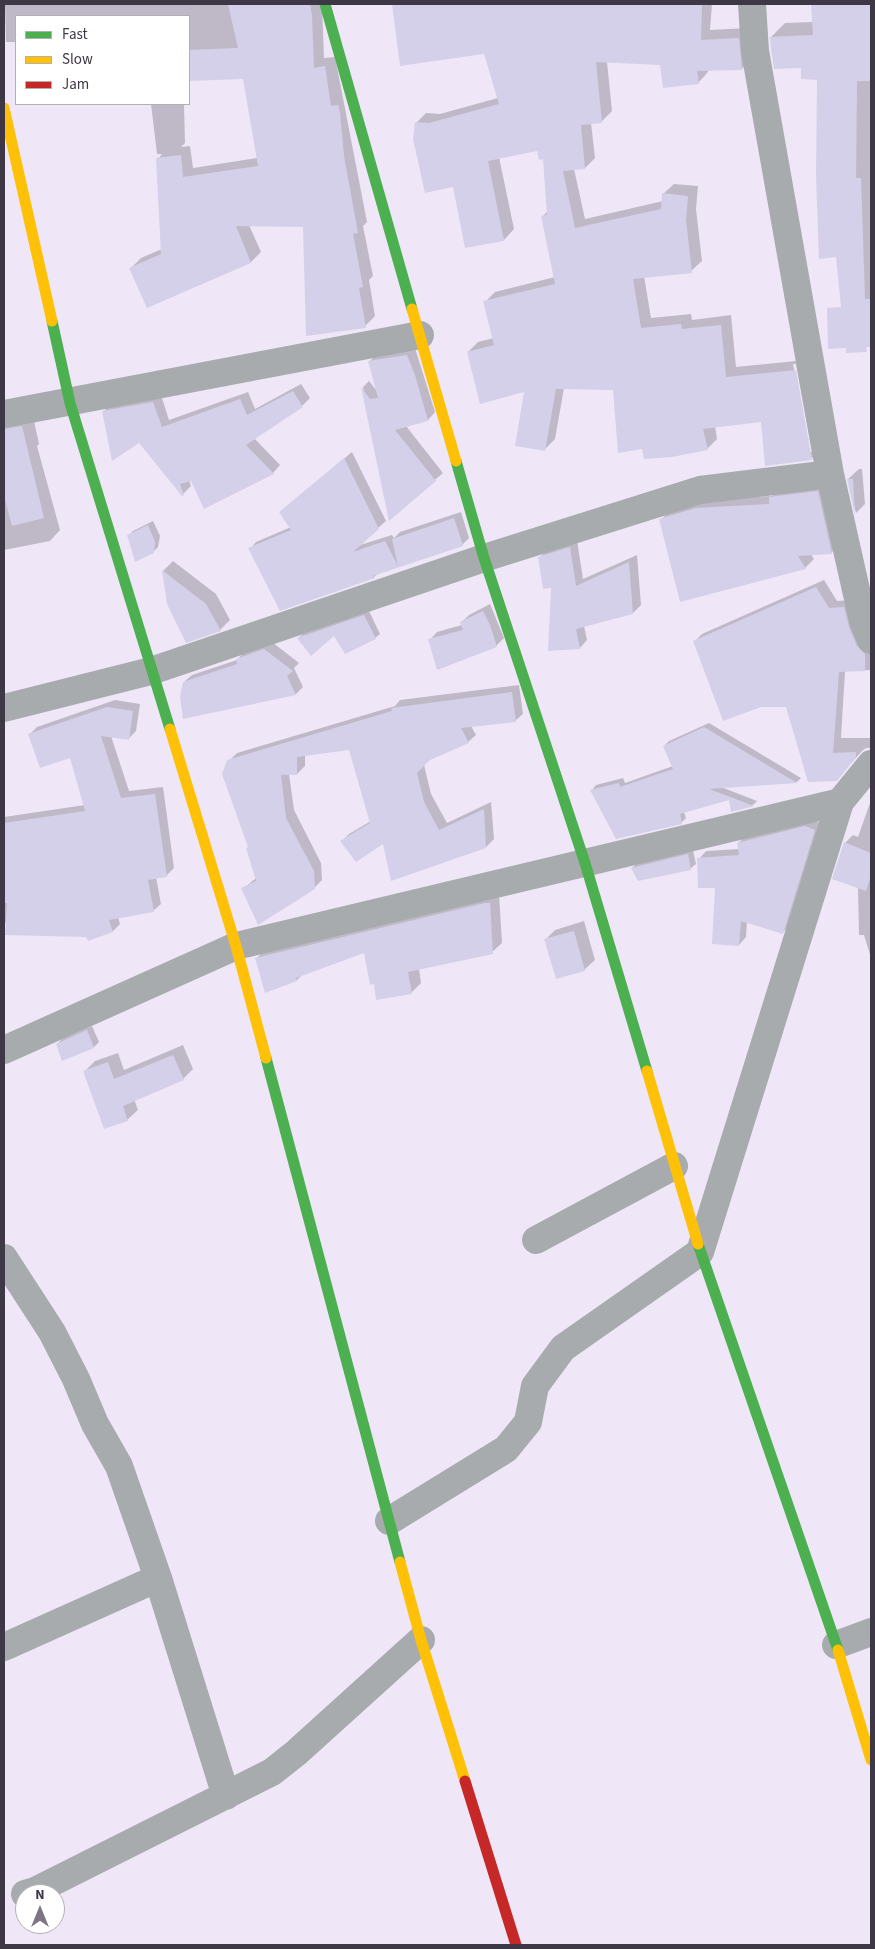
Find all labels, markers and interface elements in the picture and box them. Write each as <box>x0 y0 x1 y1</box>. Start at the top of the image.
legend <box>15 15 190 105</box>
text: Fast <box>62 24 88 45</box>
text: Slow <box>62 49 93 70</box>
text: Jam <box>62 74 89 95</box>
north arrow <box>15 1884 65 1934</box>
text: N <box>35 1885 45 1905</box>

